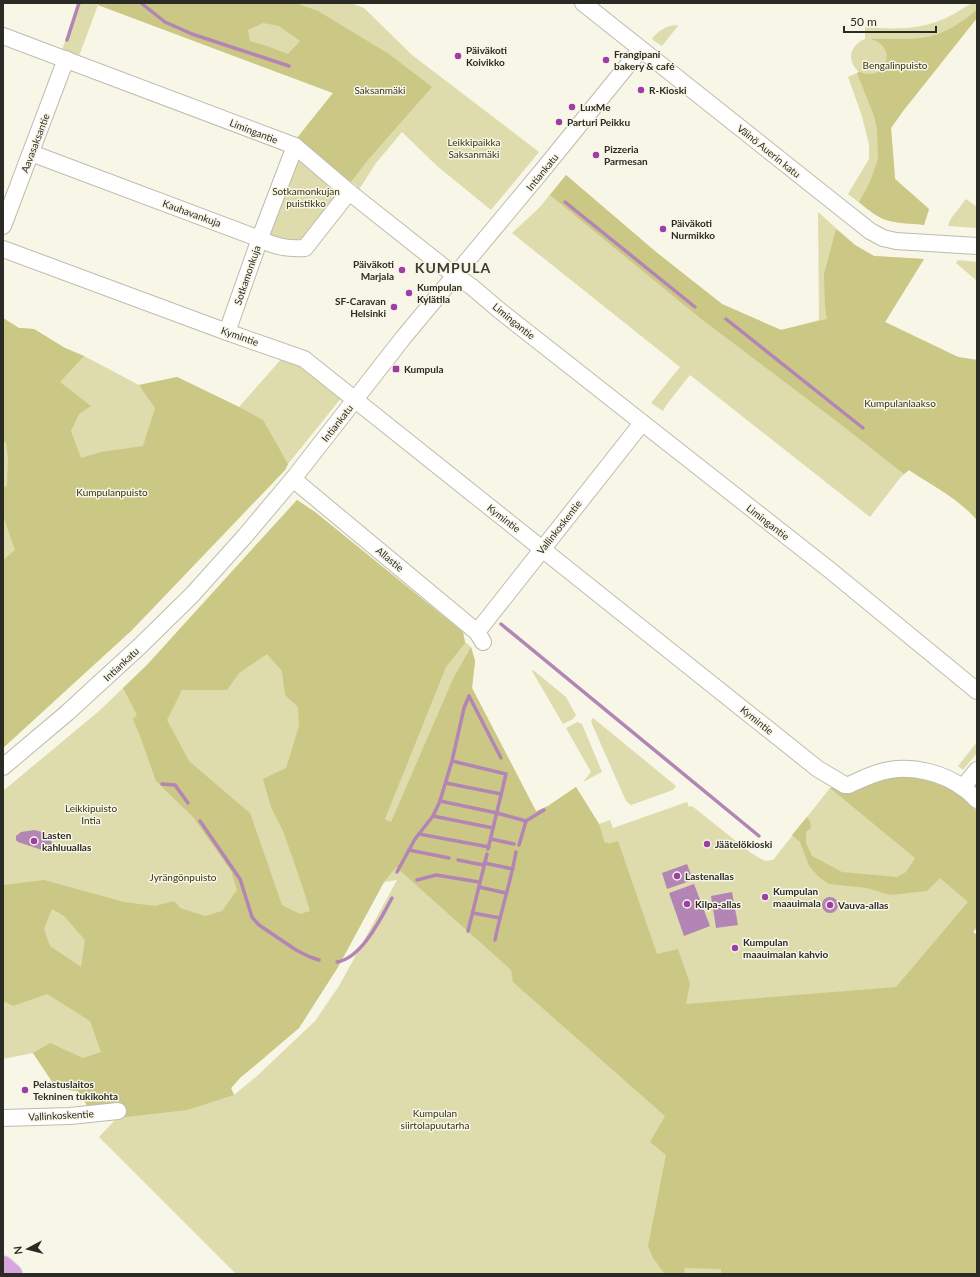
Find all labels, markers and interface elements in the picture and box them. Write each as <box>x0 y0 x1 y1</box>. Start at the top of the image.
scale bar <box>844 8 936 34</box>
text: 50 m <box>850 14 877 29</box>
place label: Päiväkoti Koivikko <box>466 44 507 68</box>
place label: Frangipani bakery & café <box>614 48 675 72</box>
marker: Päiväkoti Koivikko <box>453 51 463 61</box>
marker: Frangipani bakery & café <box>601 55 611 65</box>
park label: Bengalinpuisto <box>863 59 928 71</box>
park label: Saksanmäki <box>355 84 405 96</box>
place label: R-Kioski <box>649 84 687 96</box>
marker: R-Kioski <box>636 85 646 95</box>
place label: LuxMe <box>580 101 611 113</box>
marker: LuxMe <box>567 102 577 112</box>
street label: Aavasaksantie <box>18 112 52 174</box>
street label: Limingantie <box>228 116 280 146</box>
place label: Parturi Peikku <box>567 116 630 128</box>
marker: Parturi Peikku <box>554 117 564 127</box>
street label: Väinö Auerin katu <box>735 122 803 180</box>
park label: Leikkipaikka Saksanmäki <box>447 136 501 160</box>
place label: Pizzeria Parmesan <box>604 143 648 167</box>
marker: Pizzeria Parmesan <box>591 150 601 160</box>
street label: Intiankatu <box>523 151 561 193</box>
park label: Sotkamonkujan puistikko <box>272 185 340 209</box>
street label: Kauhavankuja <box>161 197 223 229</box>
place label: Päiväkoti Nurmikko <box>671 217 715 241</box>
marker: Päiväkoti Nurmikko <box>658 224 668 234</box>
street label: Sotkamonkuja <box>231 244 263 306</box>
place label: Päiväkoti Marjala <box>353 258 394 282</box>
district label: KUMPULA <box>415 259 491 276</box>
marker: Päiväkoti Marjala <box>397 265 407 275</box>
place label: Kumpulan Kylätila <box>417 281 462 305</box>
marker: Kumpulan Kylätila <box>404 288 414 298</box>
place label: SF-Caravan Helsinki <box>335 295 386 319</box>
street label: Limingantie <box>490 300 538 342</box>
marker: SF-Caravan Helsinki <box>389 302 399 312</box>
street label: Kymintie <box>220 324 260 348</box>
place label: Kumpula <box>404 363 444 375</box>
marker: Kumpula <box>391 364 401 374</box>
park label: Kumpulanlaakso <box>864 397 936 409</box>
street label: Intiankatu <box>319 402 355 444</box>
park label: Kumpulanpuisto <box>76 486 148 498</box>
street label: Vallinkoskentie <box>534 497 584 557</box>
street label: Kymintie <box>485 501 523 535</box>
street label: Limingantie <box>744 502 792 542</box>
street label: Allastie <box>374 544 406 574</box>
street label: Intiankatu <box>101 645 141 683</box>
street label: Kymintie <box>738 703 776 737</box>
park label: Leikkipuisto Intia <box>65 802 117 826</box>
place label: Lasten kahluuallas <box>42 829 92 853</box>
marker: Lasten kahluuallas <box>29 836 39 846</box>
place label: Jäätelökioski <box>715 838 773 850</box>
marker: Jäätelökioski <box>702 839 712 849</box>
place label: Lastenallas <box>685 870 734 882</box>
park label: Jyrängönpuisto <box>150 871 217 883</box>
marker: Lastenallas <box>672 871 682 881</box>
place label: Kumpulan maauimala <box>773 885 821 909</box>
marker: Kumpulan maauimala <box>760 892 770 902</box>
place label: Kilpa-allas <box>695 898 741 910</box>
marker: Kilpa-allas <box>682 899 692 909</box>
place label: Vauva-allas <box>837 899 889 911</box>
marker: Vauva-allas <box>825 900 835 910</box>
place label: Kumpulan maauimalan kahvio <box>743 936 829 960</box>
marker: Kumpulan maauimalan kahvio <box>730 943 740 953</box>
place label: Pelastuslaitos Tekninen tukikohta <box>33 1078 118 1102</box>
marker: Pelastuslaitos Tekninen tukikohta <box>20 1085 30 1095</box>
street label: Vallinkoskentie <box>28 1107 94 1123</box>
park label: Kumpulan siirtolapuutarha <box>401 1107 469 1131</box>
north arrow <box>8 1229 48 1269</box>
text: N <box>11 1245 25 1255</box>

